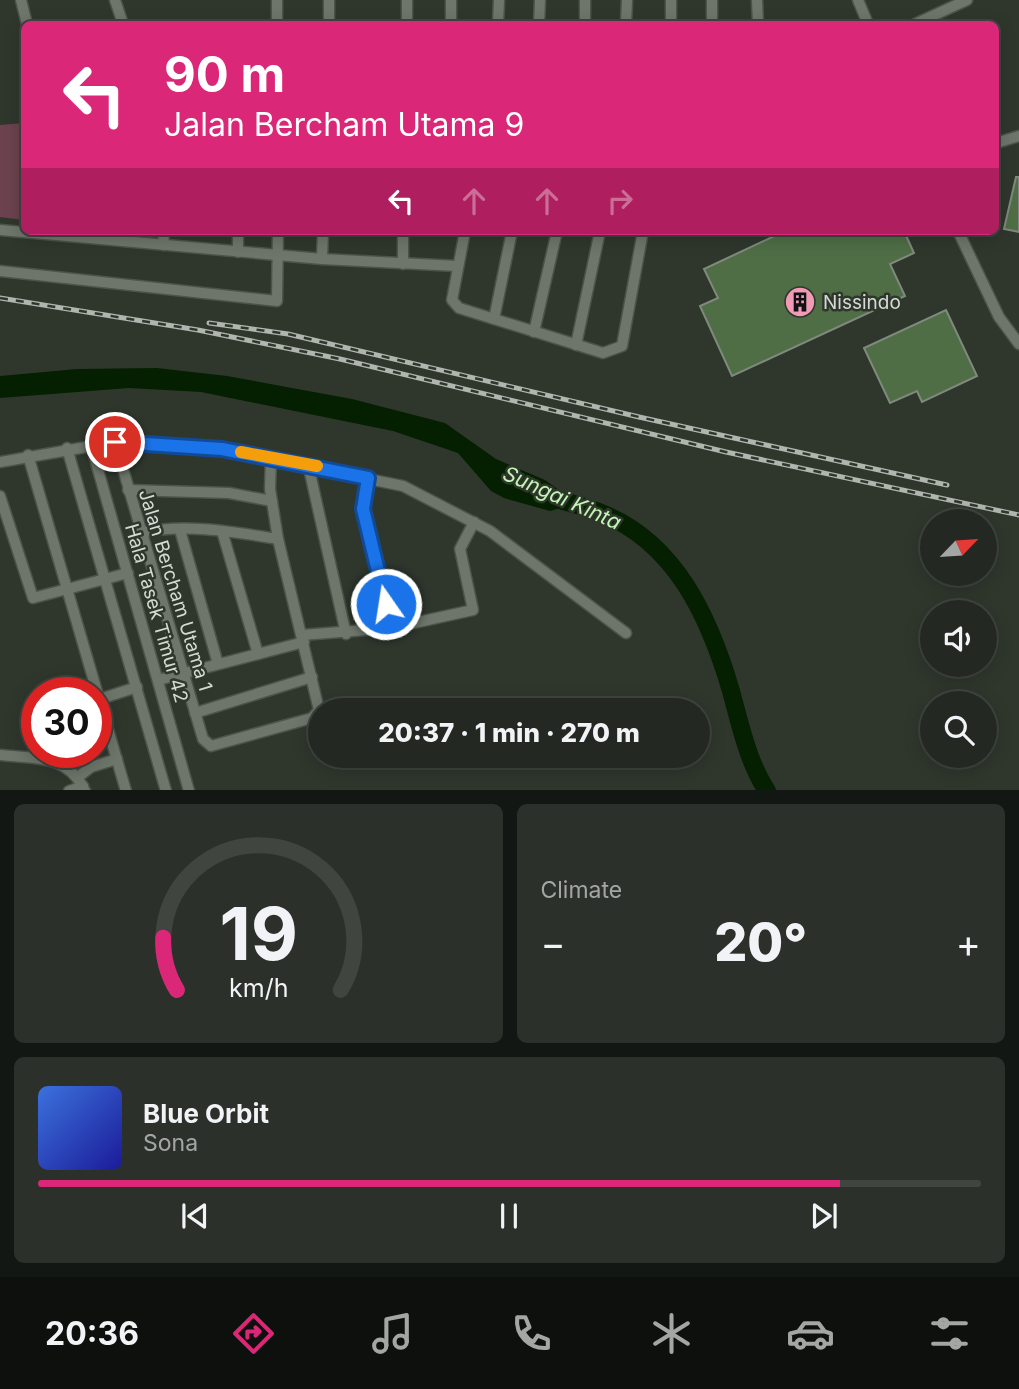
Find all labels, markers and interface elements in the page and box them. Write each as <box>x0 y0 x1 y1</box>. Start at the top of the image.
text: 90 m <box>164 45 285 104</box>
icon: left <box>49 49 140 140</box>
text: Jalan Bercham Utama 9 <box>164 105 524 144</box>
icon: left <box>382 182 420 220</box>
icon: ahead <box>455 182 493 220</box>
icon: ahead <box>528 182 566 220</box>
icon: right <box>601 182 639 220</box>
building icon: Nissindo <box>783 285 817 319</box>
place label: Nissindo <box>823 291 901 314</box>
pin <box>85 412 145 472</box>
icon: arrive <box>96 423 134 461</box>
water label: Sungai Kinta <box>499 460 625 535</box>
street label: Jalan Bercham Utama 1 <box>134 486 217 694</box>
north arrow <box>920 509 998 586</box>
map controls <box>920 509 997 768</box>
street label: Hala Tasek Timur 42 <box>120 521 193 705</box>
position arrow <box>349 567 423 641</box>
button: sound <box>920 600 997 677</box>
speed limit sign: 30 <box>21 677 112 768</box>
button: search <box>920 691 997 768</box>
text: 20:37 · 1 min · 270 m <box>378 717 640 748</box>
text: Climate <box>541 876 622 904</box>
text: 19 <box>219 889 298 978</box>
text: 20° <box>714 911 807 974</box>
text: − <box>541 920 566 966</box>
text: + <box>956 920 981 966</box>
text: km/h <box>229 972 288 1002</box>
text: Blue Orbit <box>143 1098 269 1129</box>
text: Sona <box>143 1129 198 1157</box>
icon: previous <box>176 1197 214 1235</box>
icon: pause <box>490 1197 528 1235</box>
icon: next <box>805 1197 843 1235</box>
icon: directions <box>229 1309 278 1358</box>
icon: music <box>368 1309 417 1358</box>
icon: phone <box>507 1309 556 1358</box>
icon: climate <box>647 1309 696 1358</box>
icon: car <box>786 1309 835 1358</box>
icon: filters <box>925 1309 974 1358</box>
text: 20:36 <box>45 1314 139 1353</box>

